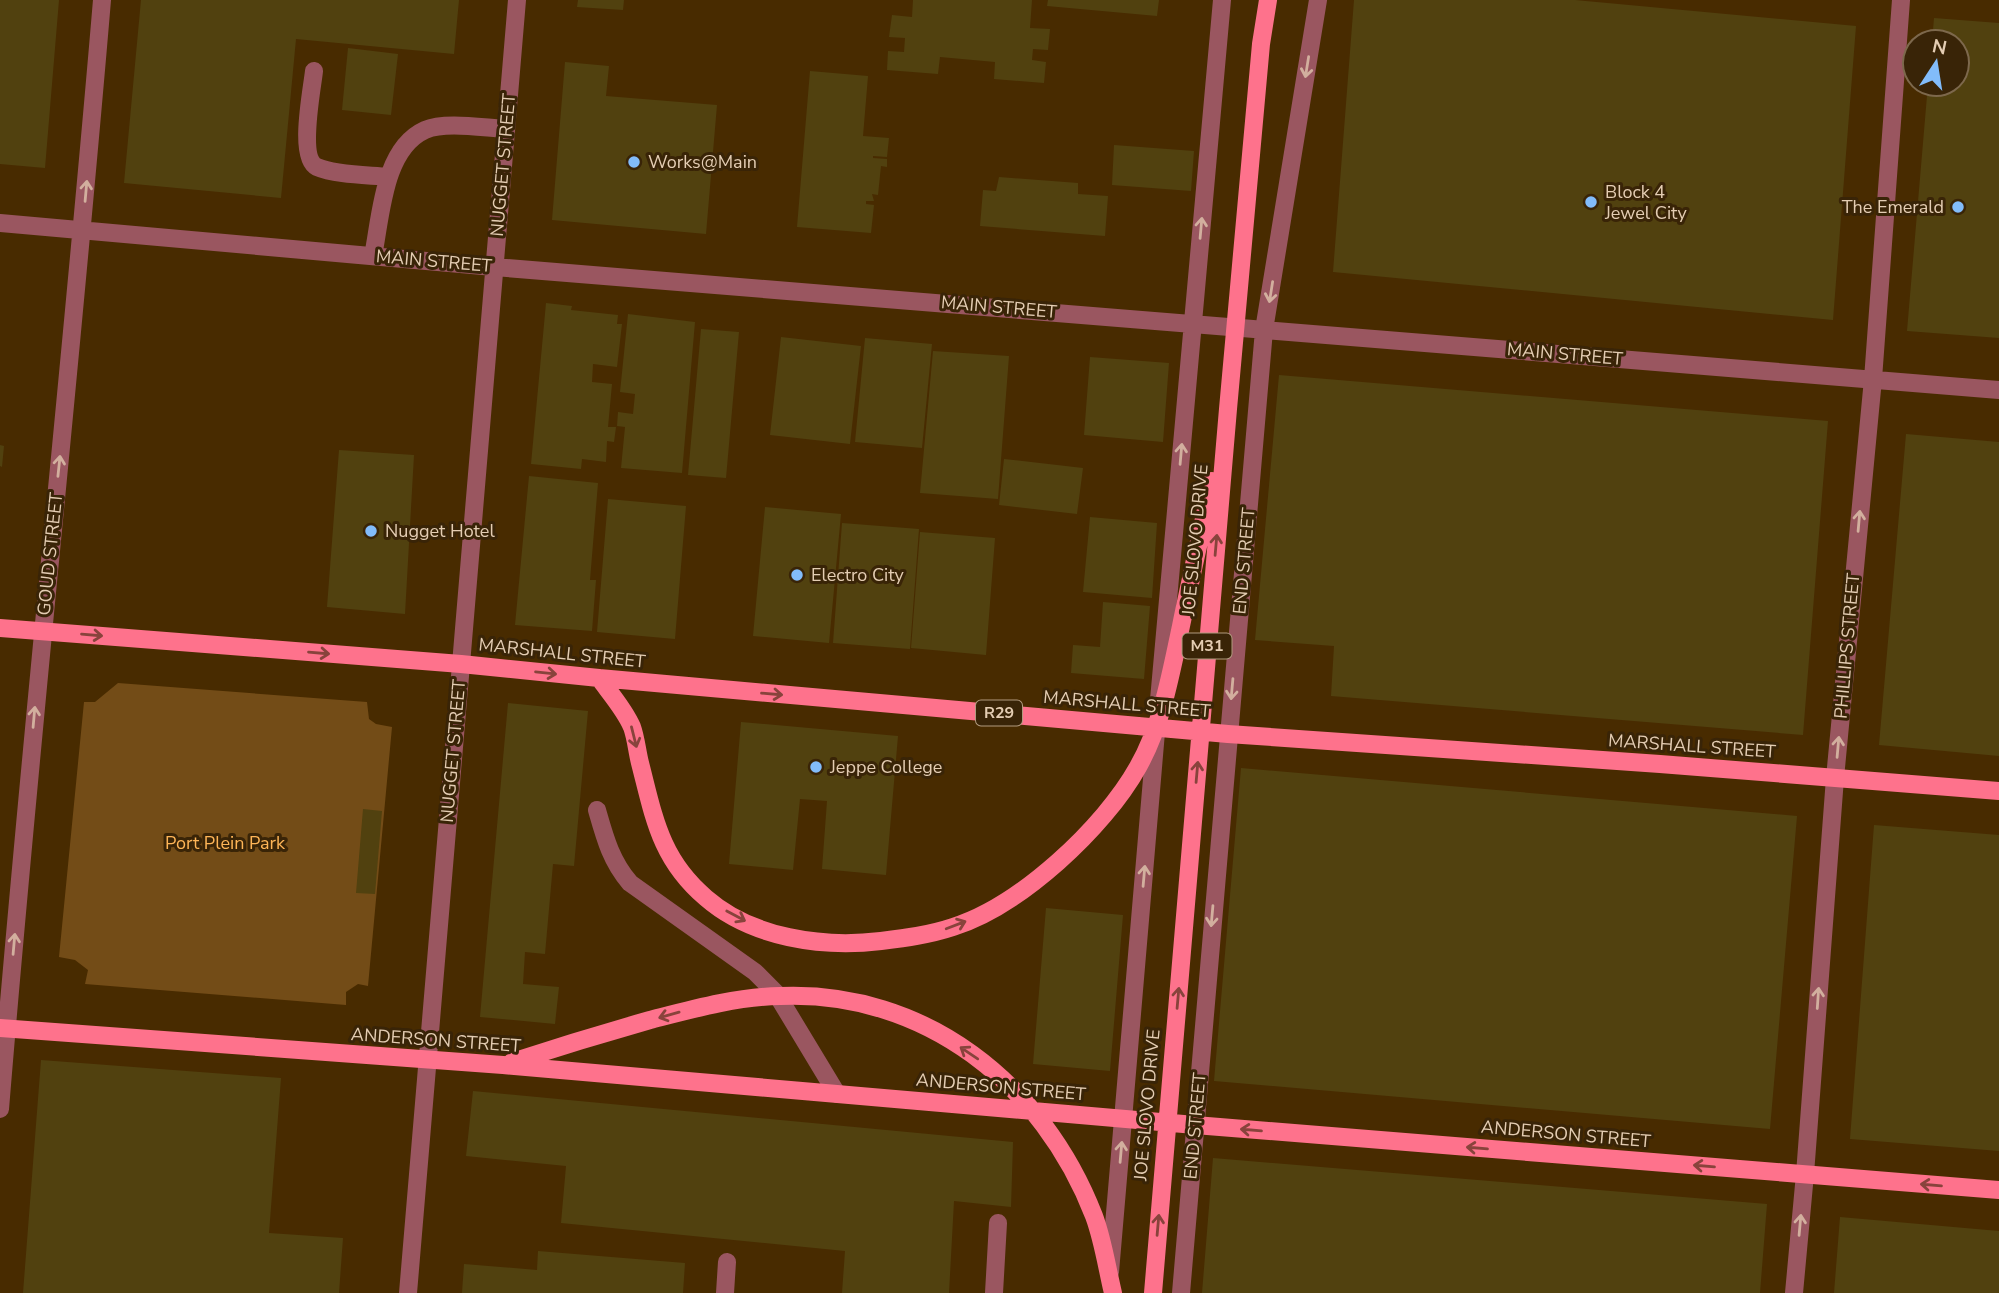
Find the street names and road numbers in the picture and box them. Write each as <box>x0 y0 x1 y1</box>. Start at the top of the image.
street label: NUGGET STREET <box>485 92 521 238</box>
street label: MAIN STREET <box>375 244 493 278</box>
street label: MAIN STREET <box>940 290 1058 324</box>
street label: MAIN STREET <box>1506 337 1624 371</box>
street label: JOE SLOVO DRIVE <box>1176 463 1214 618</box>
street label: GOUD STREET <box>32 491 68 617</box>
street label: END STREET <box>1227 506 1261 615</box>
street label: PHILLIPS STREET <box>1829 572 1865 720</box>
street label: MARSHALL STREET <box>477 632 647 674</box>
road number: M31 <box>1182 634 1232 659</box>
street label: NUGGET STREET <box>435 678 471 824</box>
street label: MARSHALL STREET <box>1042 685 1212 723</box>
road number: R29 <box>976 700 1022 726</box>
street label: MARSHALL STREET <box>1607 728 1777 764</box>
street label: ANDERSON STREET <box>350 1022 522 1058</box>
street label: JOE SLOVO DRIVE <box>1128 1028 1166 1183</box>
street label: ANDERSON STREET <box>915 1068 1087 1106</box>
street label: END STREET <box>1178 1071 1212 1180</box>
street label: ANDERSON STREET <box>1480 1115 1652 1153</box>

